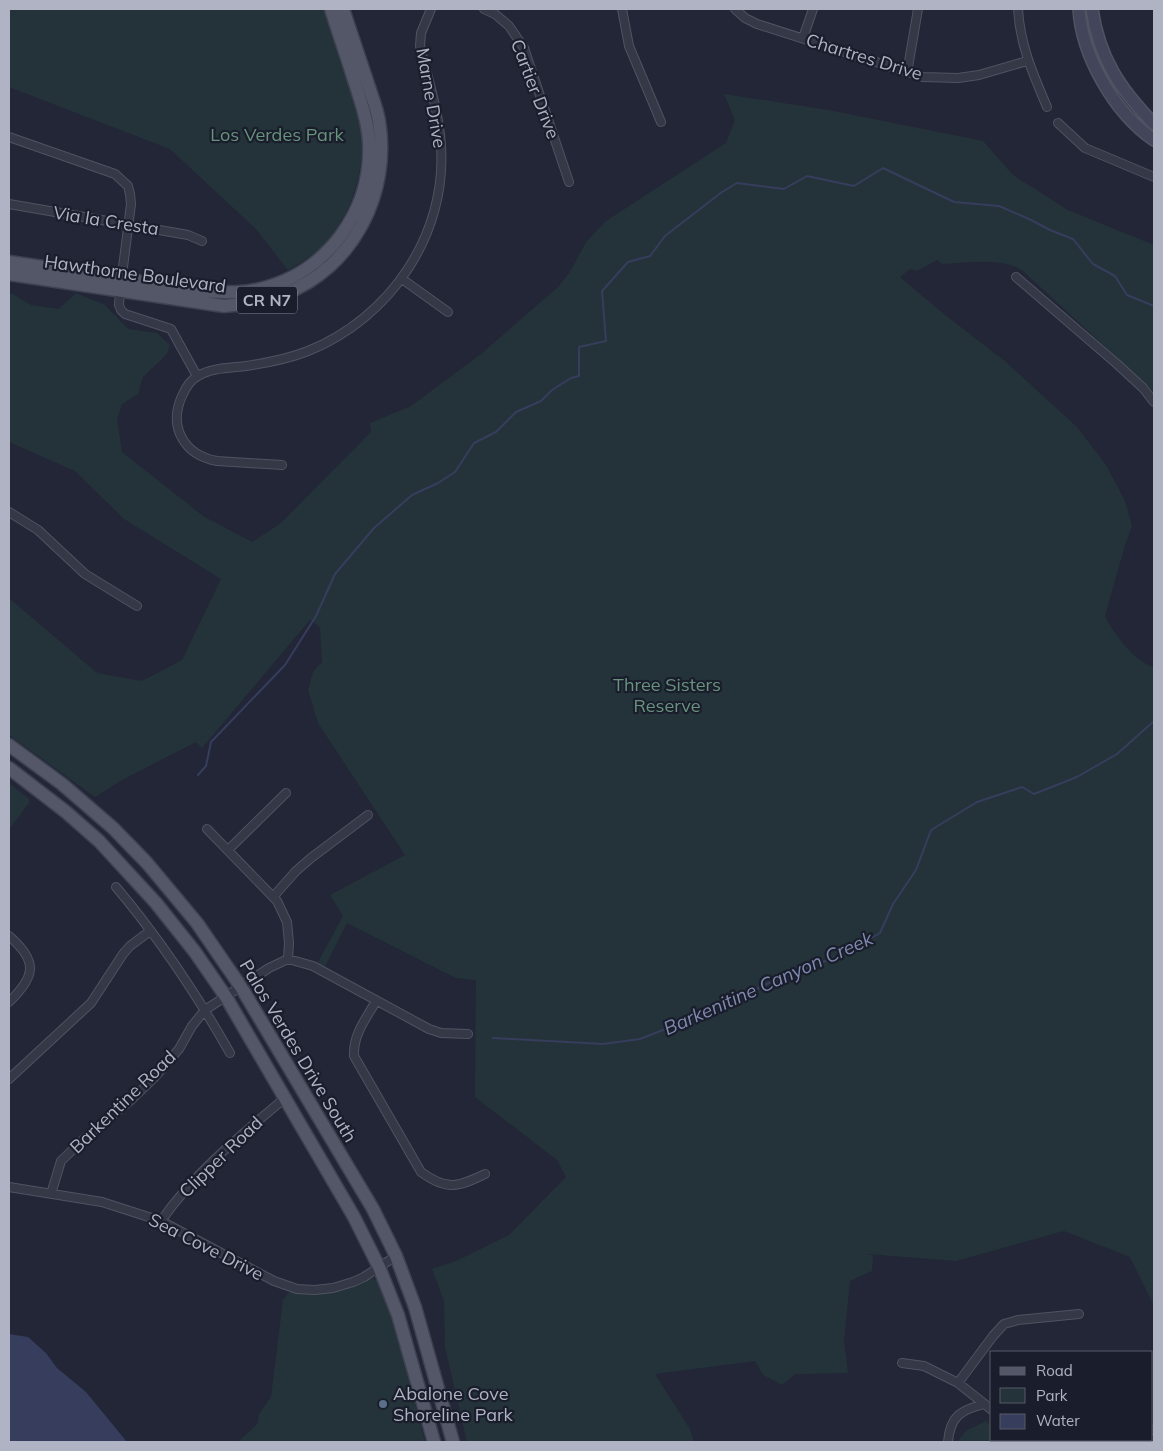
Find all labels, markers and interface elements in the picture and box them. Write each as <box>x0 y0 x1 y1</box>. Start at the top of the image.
street label: Chartres Drive <box>803 28 925 85</box>
street label: Cartier Drive <box>506 36 565 142</box>
street label: Marne Drive <box>411 46 452 150</box>
park label: Los Verdes Park <box>210 123 344 146</box>
street label: Via la Cresta <box>52 201 161 240</box>
street label: Hawthorne Boulevard <box>43 249 227 298</box>
road number: CR N7 <box>237 286 297 314</box>
park label: Three Sisters Reserve <box>613 673 721 717</box>
water label: Barkenitine Canyon Creek <box>660 925 877 1040</box>
street label: Palos Verdes Drive South <box>235 955 362 1146</box>
street label: Barkentine Road <box>65 1045 181 1158</box>
street label: Clipper Road <box>174 1111 267 1202</box>
street label: Sea Cove Drive <box>145 1208 267 1285</box>
legend <box>990 1351 1153 1441</box>
text: Road <box>1036 1361 1073 1380</box>
place label: Abalone Cove Shoreline Park <box>393 1382 513 1426</box>
text: Park <box>1036 1386 1068 1405</box>
marker: Abalone Cove Shoreline Park <box>377 1398 389 1410</box>
text: Water <box>1036 1411 1080 1430</box>

